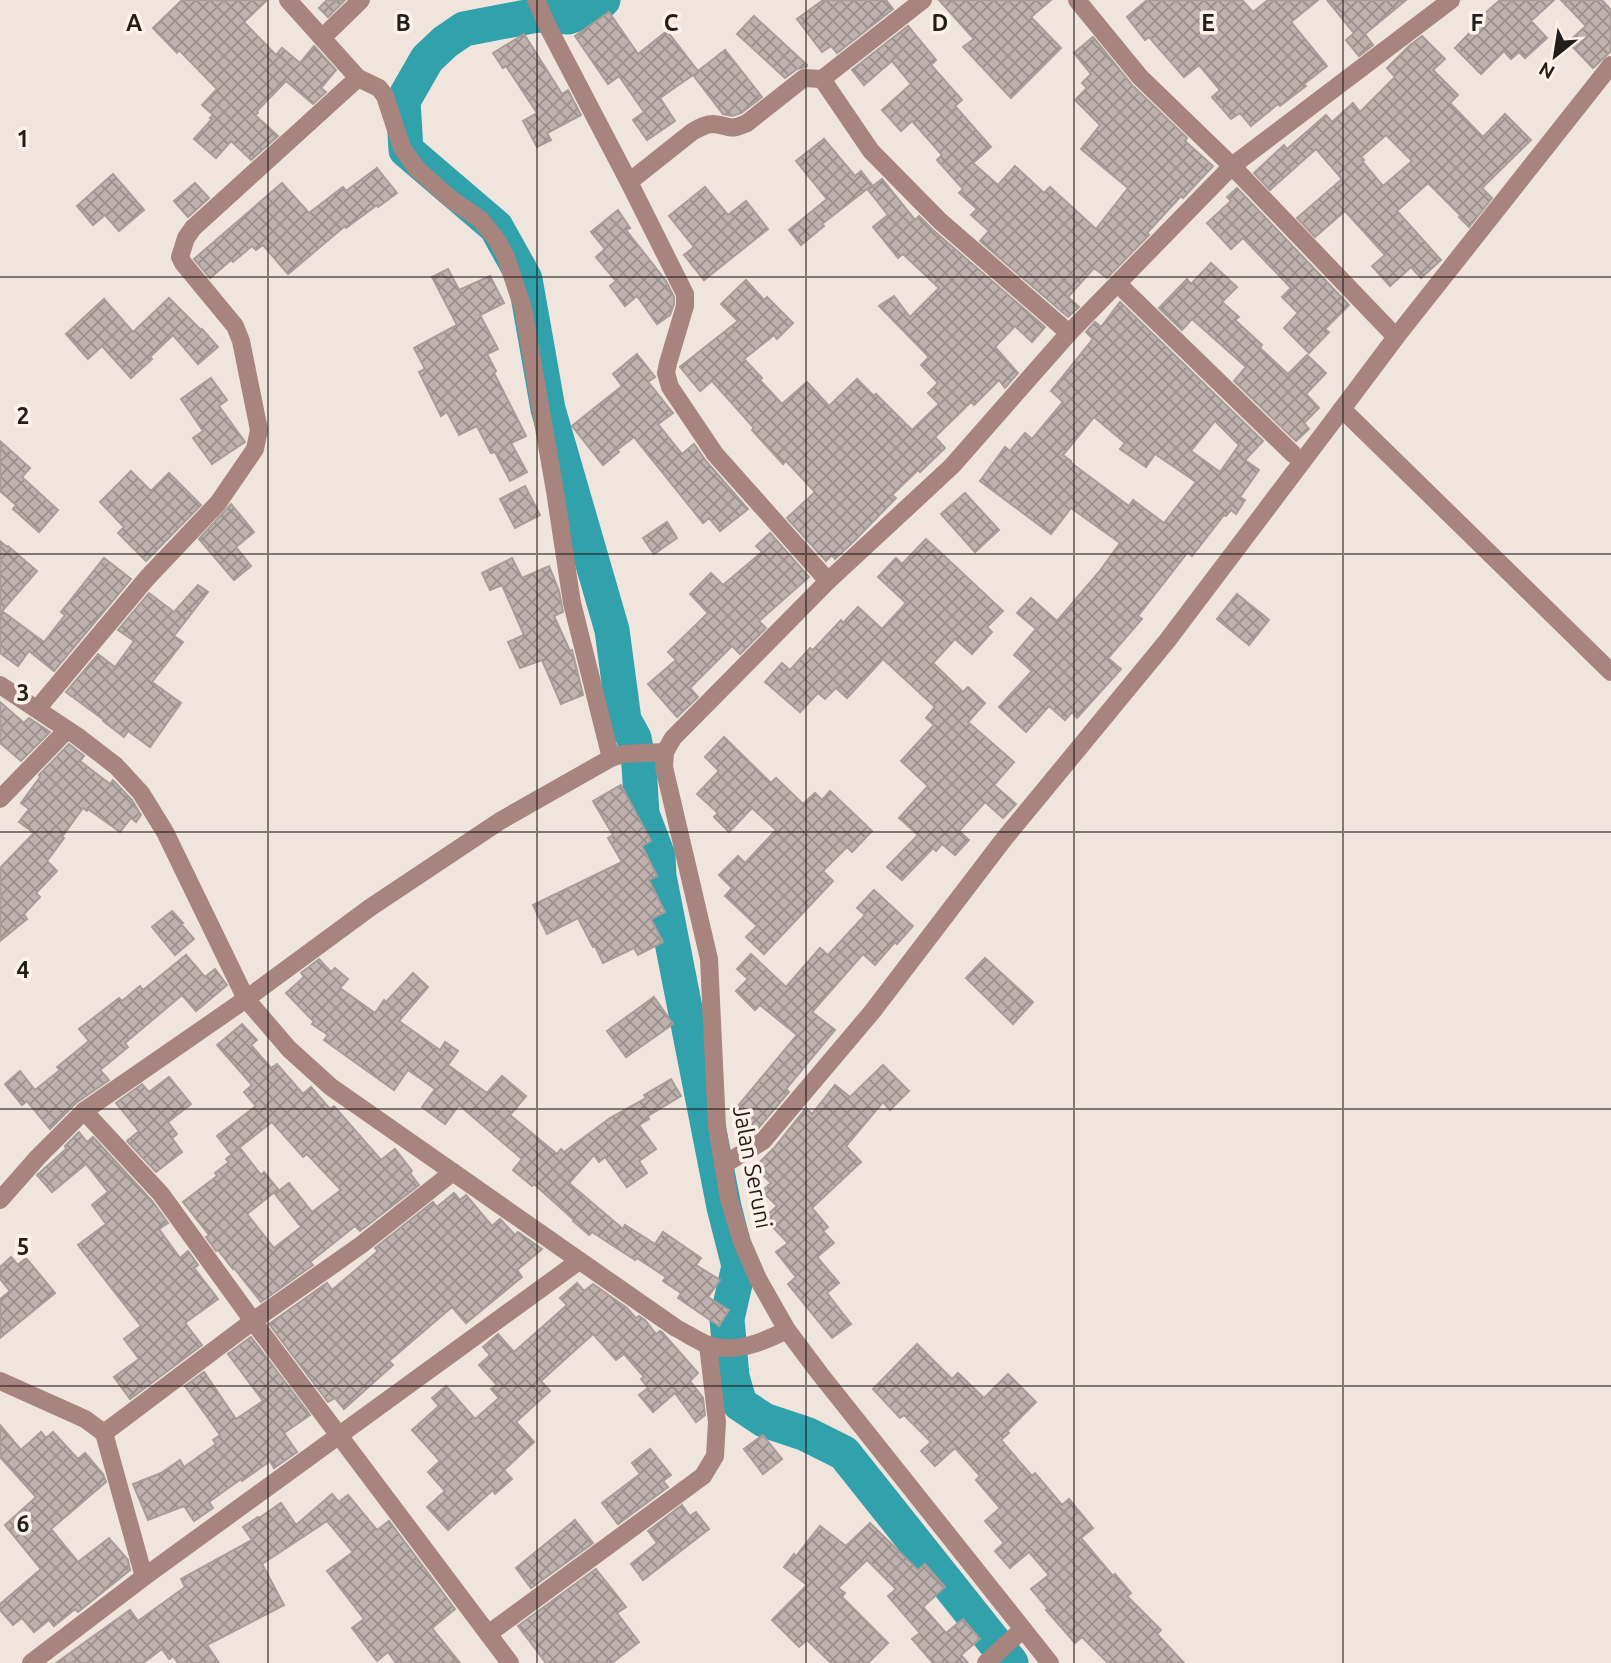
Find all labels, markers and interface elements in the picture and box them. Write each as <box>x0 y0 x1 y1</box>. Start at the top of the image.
text: A <box>126 10 142 35</box>
text: B <box>395 10 411 35</box>
text: C <box>664 10 679 35</box>
text: D <box>932 10 948 35</box>
text: E <box>1201 10 1215 35</box>
text: F <box>1471 10 1484 35</box>
north arrow <box>1520 21 1590 91</box>
text: N <box>1535 58 1558 84</box>
text: 1 <box>17 126 29 151</box>
text: 2 <box>17 403 29 428</box>
text: 3 <box>17 680 29 705</box>
text: 4 <box>17 957 30 982</box>
street label: Jalan Seruni <box>729 1103 777 1231</box>
text: 5 <box>17 1234 29 1259</box>
text: 6 <box>17 1511 30 1536</box>

